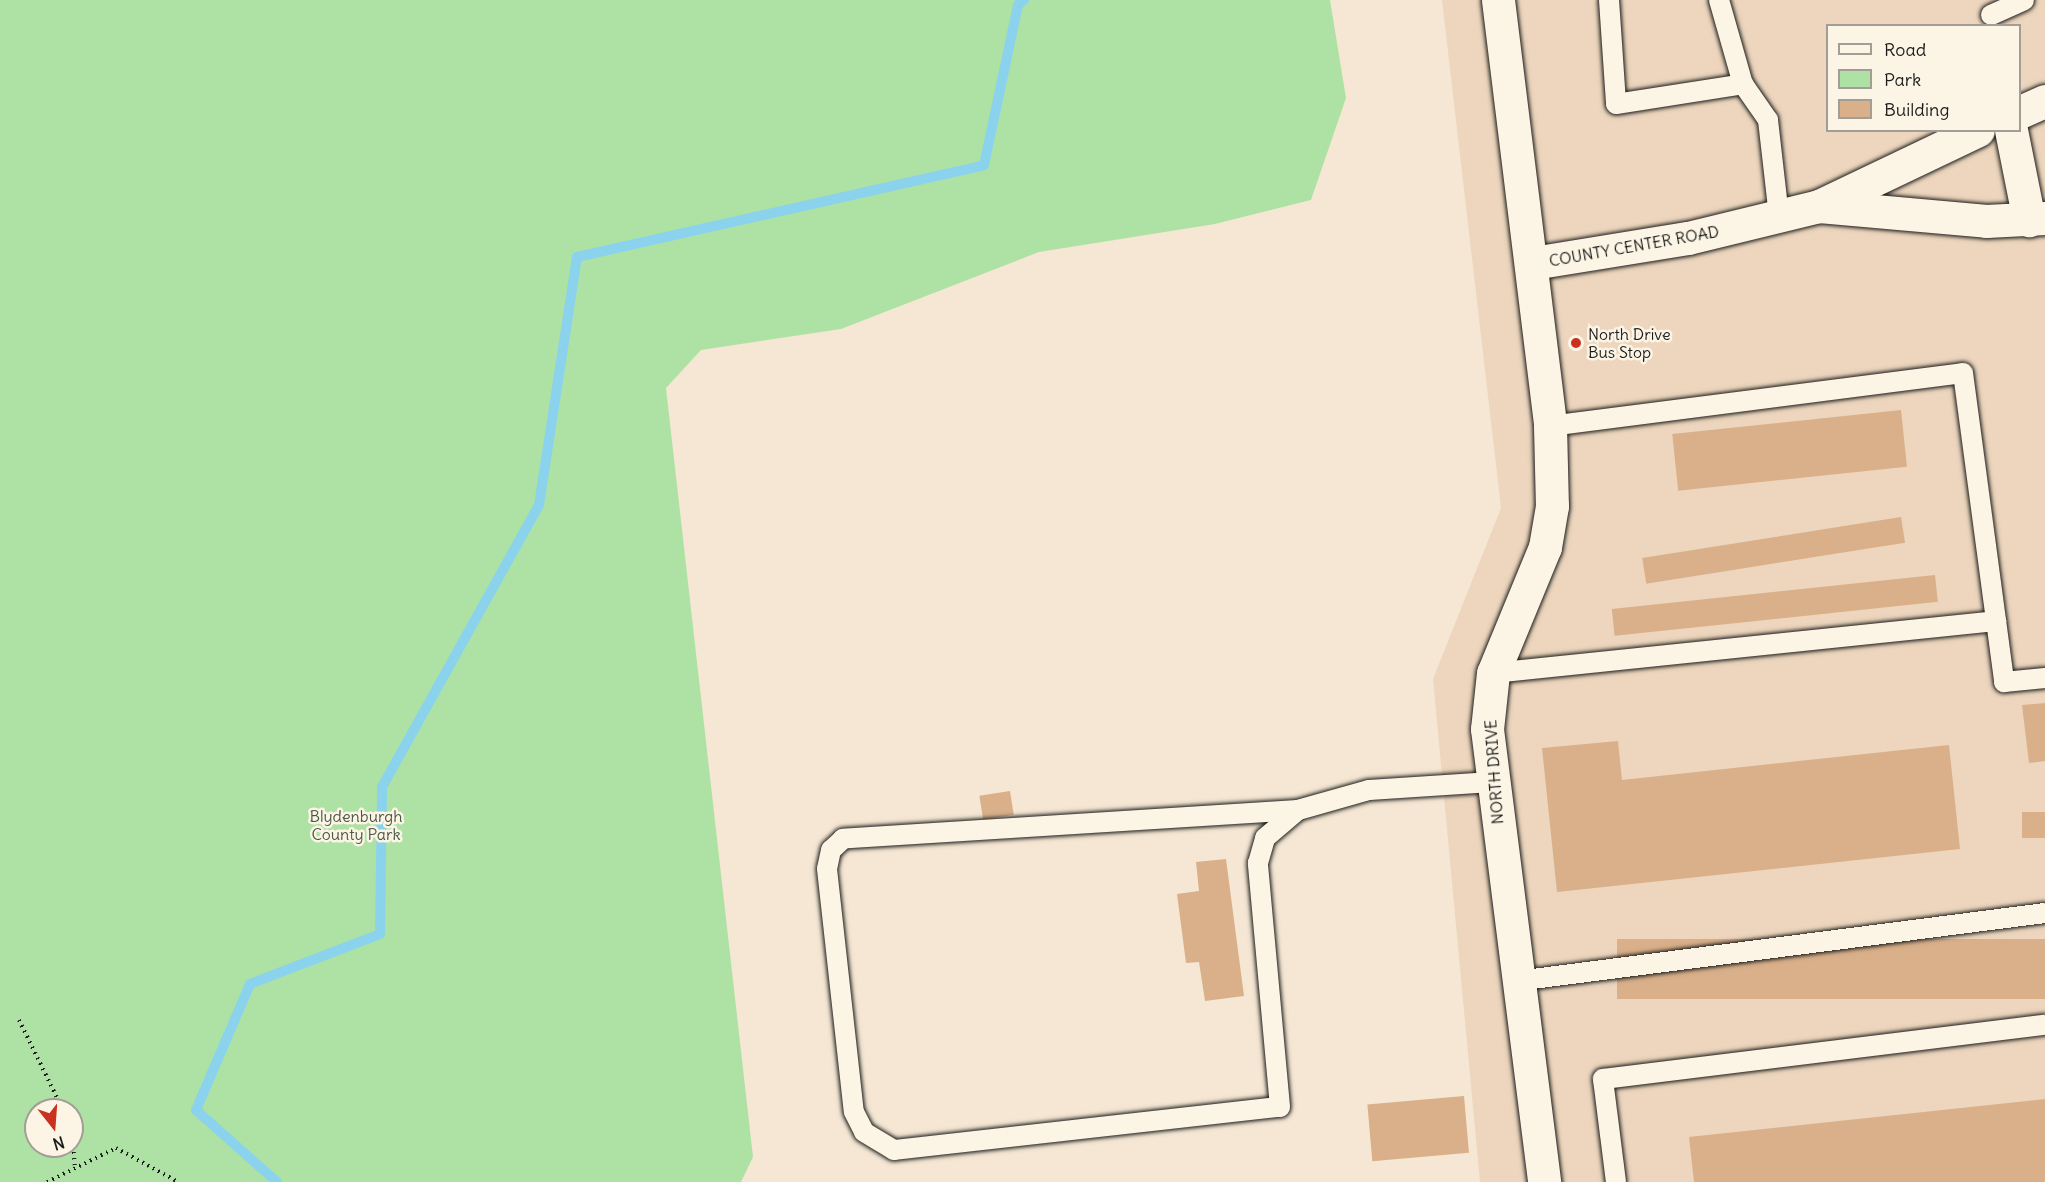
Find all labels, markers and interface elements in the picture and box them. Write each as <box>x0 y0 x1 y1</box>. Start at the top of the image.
legend <box>1826 24 2021 132</box>
text: Road <box>1884 38 1926 61</box>
text: Park <box>1884 68 1921 91</box>
text: Building <box>1884 98 1949 121</box>
street label: COUNTY CENTER ROAD <box>1547 222 1721 270</box>
place label: North Drive Bus Stop <box>1588 324 1671 362</box>
marker: North Drive Bus Stop <box>1569 336 1583 350</box>
street label: NORTH DRIVE <box>1481 719 1507 825</box>
park label: Blydenburgh County Park <box>309 806 403 844</box>
north arrow <box>24 1098 84 1158</box>
text: N <box>50 1132 67 1154</box>

